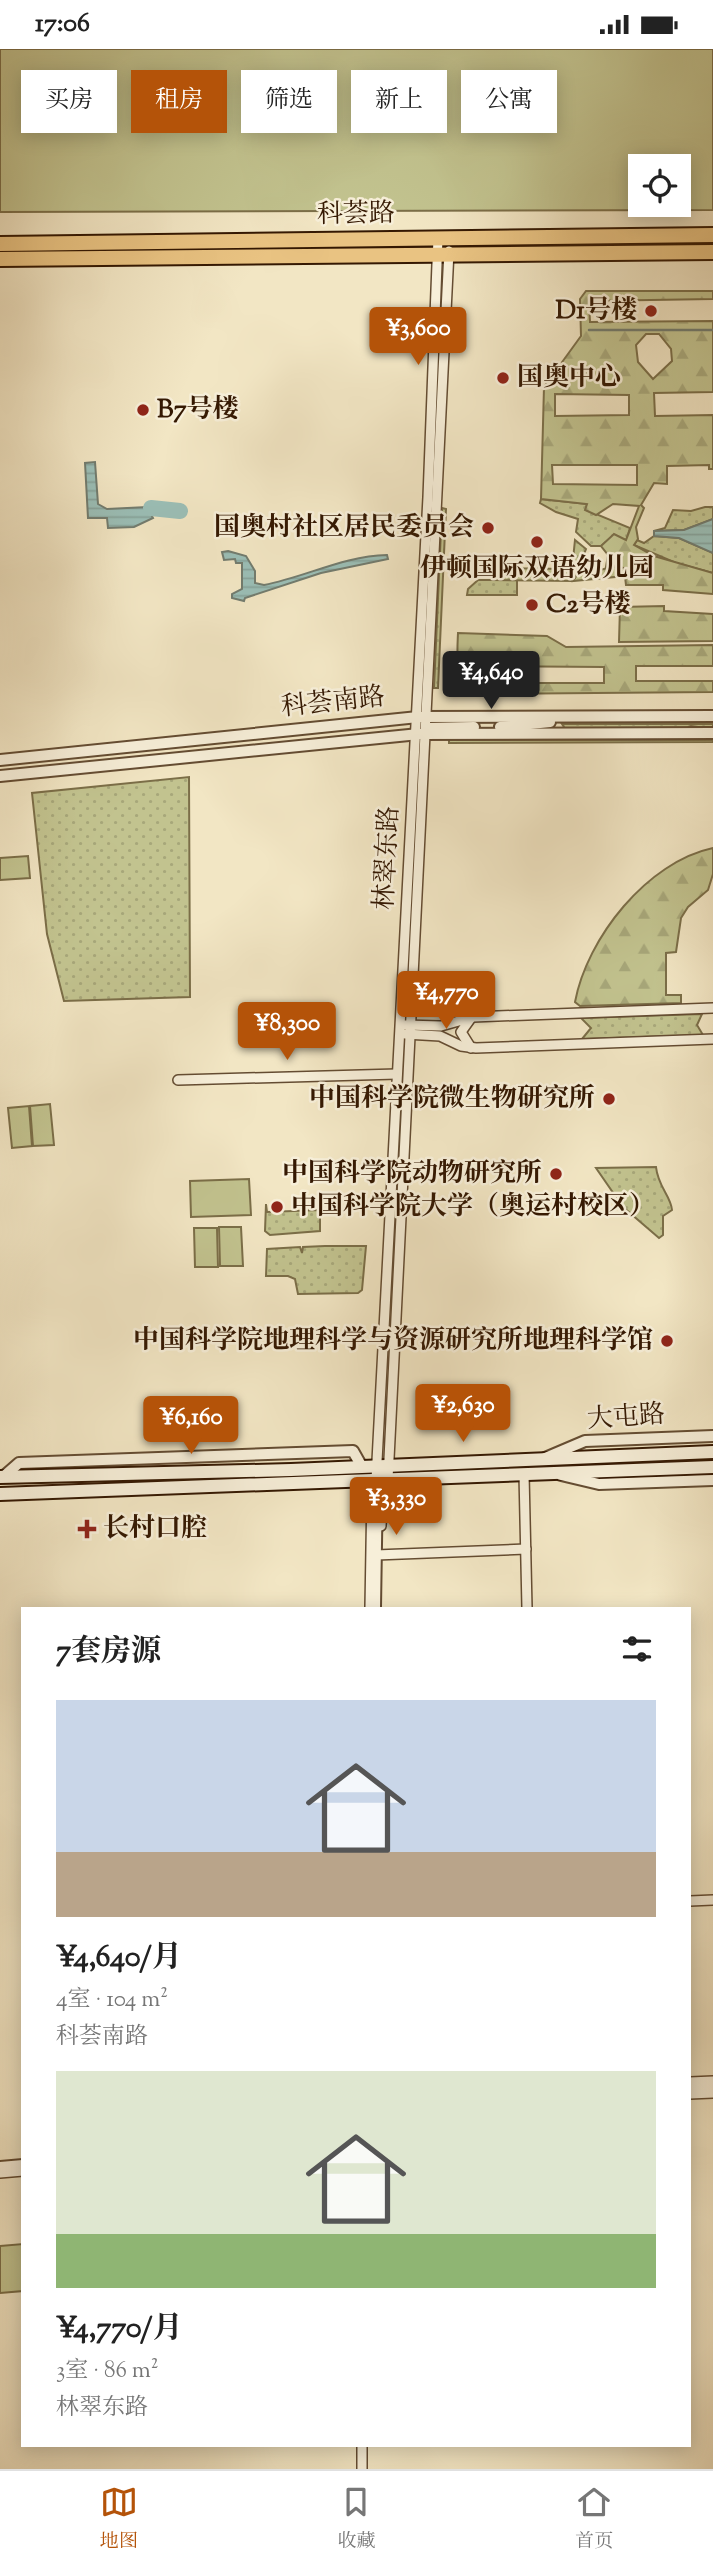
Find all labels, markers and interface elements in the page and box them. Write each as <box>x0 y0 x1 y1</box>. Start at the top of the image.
text: 17:06 <box>35 6 90 43</box>
chip: 买房 <box>21 70 117 133</box>
chip: 租房 <box>131 70 227 133</box>
chip: 筛选 <box>241 70 337 133</box>
chip: 新上 <box>351 70 447 133</box>
chip: 公寓 <box>461 70 557 133</box>
map controls <box>628 154 691 217</box>
button: locate <box>628 154 691 217</box>
street label: 科荟路 <box>317 196 395 234</box>
place label: D1号楼 <box>556 293 637 330</box>
marker: D1号楼 <box>643 303 659 319</box>
pin: ¥3,600 <box>361 307 475 367</box>
text: ¥3,600 <box>385 313 451 346</box>
place label: 国奥中心 <box>517 360 621 397</box>
marker: 国奥中心 <box>495 370 511 386</box>
place label: B7号楼 <box>157 392 238 429</box>
marker: B7号楼 <box>135 402 151 418</box>
place label: 国奥村社区居民委员会 <box>214 510 474 547</box>
marker: 国奥村社区居民委员会 <box>480 520 496 536</box>
marker: 伊顿国际双语幼儿园 <box>529 534 545 550</box>
place label: 伊顿国际双语幼儿园 <box>420 551 654 588</box>
place label: C2号楼 <box>546 587 631 624</box>
marker: C2号楼 <box>524 597 540 613</box>
pin: ¥4,640 <box>434 651 548 711</box>
text: ¥4,640 <box>459 657 523 690</box>
street label: 科荟南路 <box>279 679 387 727</box>
street label: 林翠东路 <box>367 805 409 911</box>
pin: ¥4,770 <box>389 971 503 1031</box>
text: ¥4,770 <box>413 977 479 1010</box>
pin: ¥8,300 <box>230 1003 344 1062</box>
text: ¥8,300 <box>254 1008 320 1041</box>
place label: 中国科学院微生物研究所 <box>309 1081 595 1118</box>
marker: 中国科学院微生物研究所 <box>601 1091 617 1107</box>
place label: 中国科学院动物研究所 <box>282 1156 542 1193</box>
marker: 中国科学院动物研究所 <box>548 1166 564 1182</box>
place label: 中国科学院大学（奥运村校区） <box>291 1189 655 1226</box>
marker: 中国科学院大学（奥运村校区） <box>269 1199 285 1215</box>
place label: 中国科学院地理科学与资源研究所地理科学馆 <box>133 1323 653 1360</box>
marker: 中国科学院地理科学与资源研究所地理科学馆 <box>659 1333 675 1349</box>
pin: ¥2,630 <box>406 1385 520 1444</box>
text: ¥2,630 <box>431 1390 495 1423</box>
pin: ¥6,160 <box>134 1397 248 1456</box>
street label: 大屯路 <box>586 1397 666 1439</box>
text: ¥6,160 <box>159 1402 223 1435</box>
pin: ¥3,330 <box>339 1477 453 1537</box>
text: ¥3,330 <box>366 1483 426 1516</box>
place label: 长村口腔 <box>103 1511 207 1548</box>
marker: 长村口腔 <box>77 1519 97 1539</box>
icon: filters <box>618 1630 656 1668</box>
text: 7套房源 <box>56 1631 161 1674</box>
icon: home <box>293 1745 419 1871</box>
text: ¥4,640/月 <box>56 1937 182 1980</box>
text: 4室 · 104 m² <box>56 1984 168 2017</box>
text: 科荟南路 <box>56 2021 148 2054</box>
icon: home <box>293 2116 419 2242</box>
text: ¥4,770/月 <box>56 2308 183 2351</box>
text: 3室 · 86 m² <box>56 2355 159 2388</box>
text: 林翠东路 <box>56 2392 148 2425</box>
tab: 地图 <box>100 2483 138 2556</box>
tab: 收藏 <box>337 2483 375 2556</box>
tab: 首页 <box>575 2483 613 2556</box>

